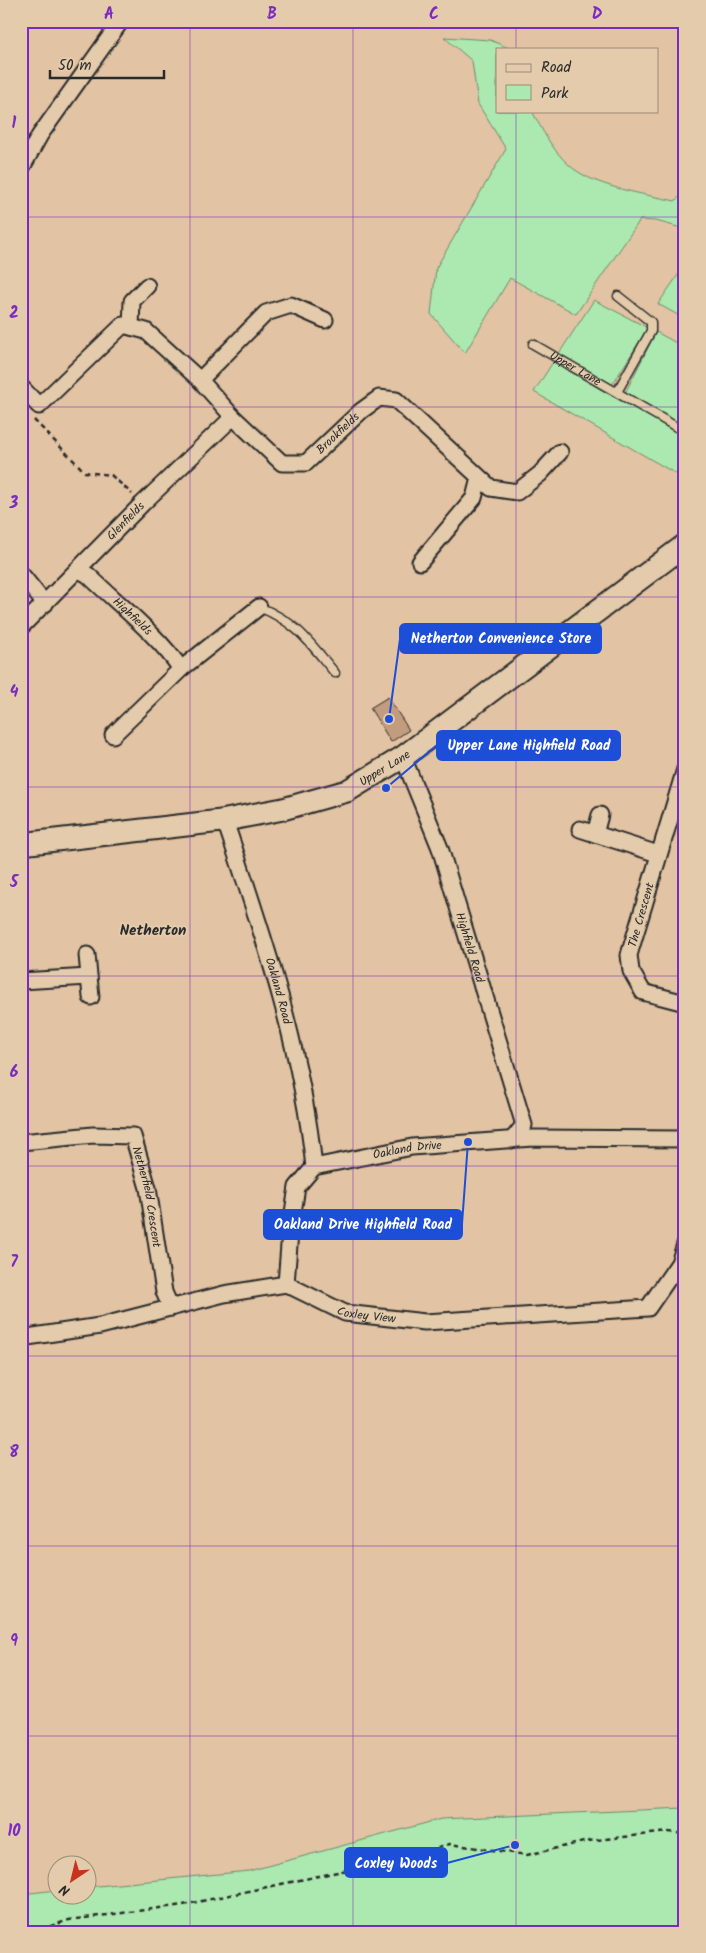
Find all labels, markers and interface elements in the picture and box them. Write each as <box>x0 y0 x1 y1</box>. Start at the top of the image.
text: A <box>104 2 114 27</box>
text: B <box>267 2 277 27</box>
text: C <box>429 2 439 27</box>
text: D <box>592 2 603 27</box>
scale bar <box>50 48 164 80</box>
legend <box>496 48 658 112</box>
text: 50 m <box>58 54 92 78</box>
text: Road <box>541 56 572 80</box>
text: Park <box>541 82 569 106</box>
text: 1 <box>12 111 17 136</box>
text: 2 <box>9 301 19 326</box>
street label: Upper Lane <box>546 347 605 392</box>
street label: Brookfields <box>312 408 364 459</box>
text: 3 <box>9 491 19 516</box>
street label: Glenfields <box>102 497 149 545</box>
street label: Highfields <box>108 593 157 640</box>
callout: Netherton Convenience Store <box>400 624 601 653</box>
text: Netherton Convenience Store <box>411 628 591 650</box>
text: 4 <box>10 680 19 705</box>
callout: Upper Lane Highfield Road <box>437 731 620 760</box>
text: Upper Lane Highfield Road <box>447 735 611 757</box>
street label: Upper Lane <box>356 745 415 791</box>
text: 5 <box>9 870 20 895</box>
street label: The Crescent <box>623 880 660 950</box>
street label: Highfield Road <box>450 910 490 986</box>
district label: Netherton <box>120 919 186 943</box>
street label: Oakland Road <box>260 955 297 1027</box>
text: 6 <box>10 1060 19 1085</box>
street label: Oakland Drive <box>371 1136 443 1165</box>
street label: Netherfield Crescent <box>126 1144 166 1249</box>
callout: Oakland Drive Highfield Road <box>264 1210 462 1239</box>
text: Oakland Drive Highfield Road <box>274 1214 452 1236</box>
text: 7 <box>10 1250 18 1275</box>
street label: Coxley View <box>333 1301 398 1329</box>
text: 8 <box>9 1440 19 1465</box>
text: 9 <box>10 1629 18 1654</box>
text: 10 <box>7 1819 21 1844</box>
callout: Coxley Woods <box>345 1848 447 1877</box>
text: Coxley Woods <box>355 1853 438 1875</box>
north arrow <box>48 1856 98 1906</box>
text: N <box>55 1878 75 1901</box>

